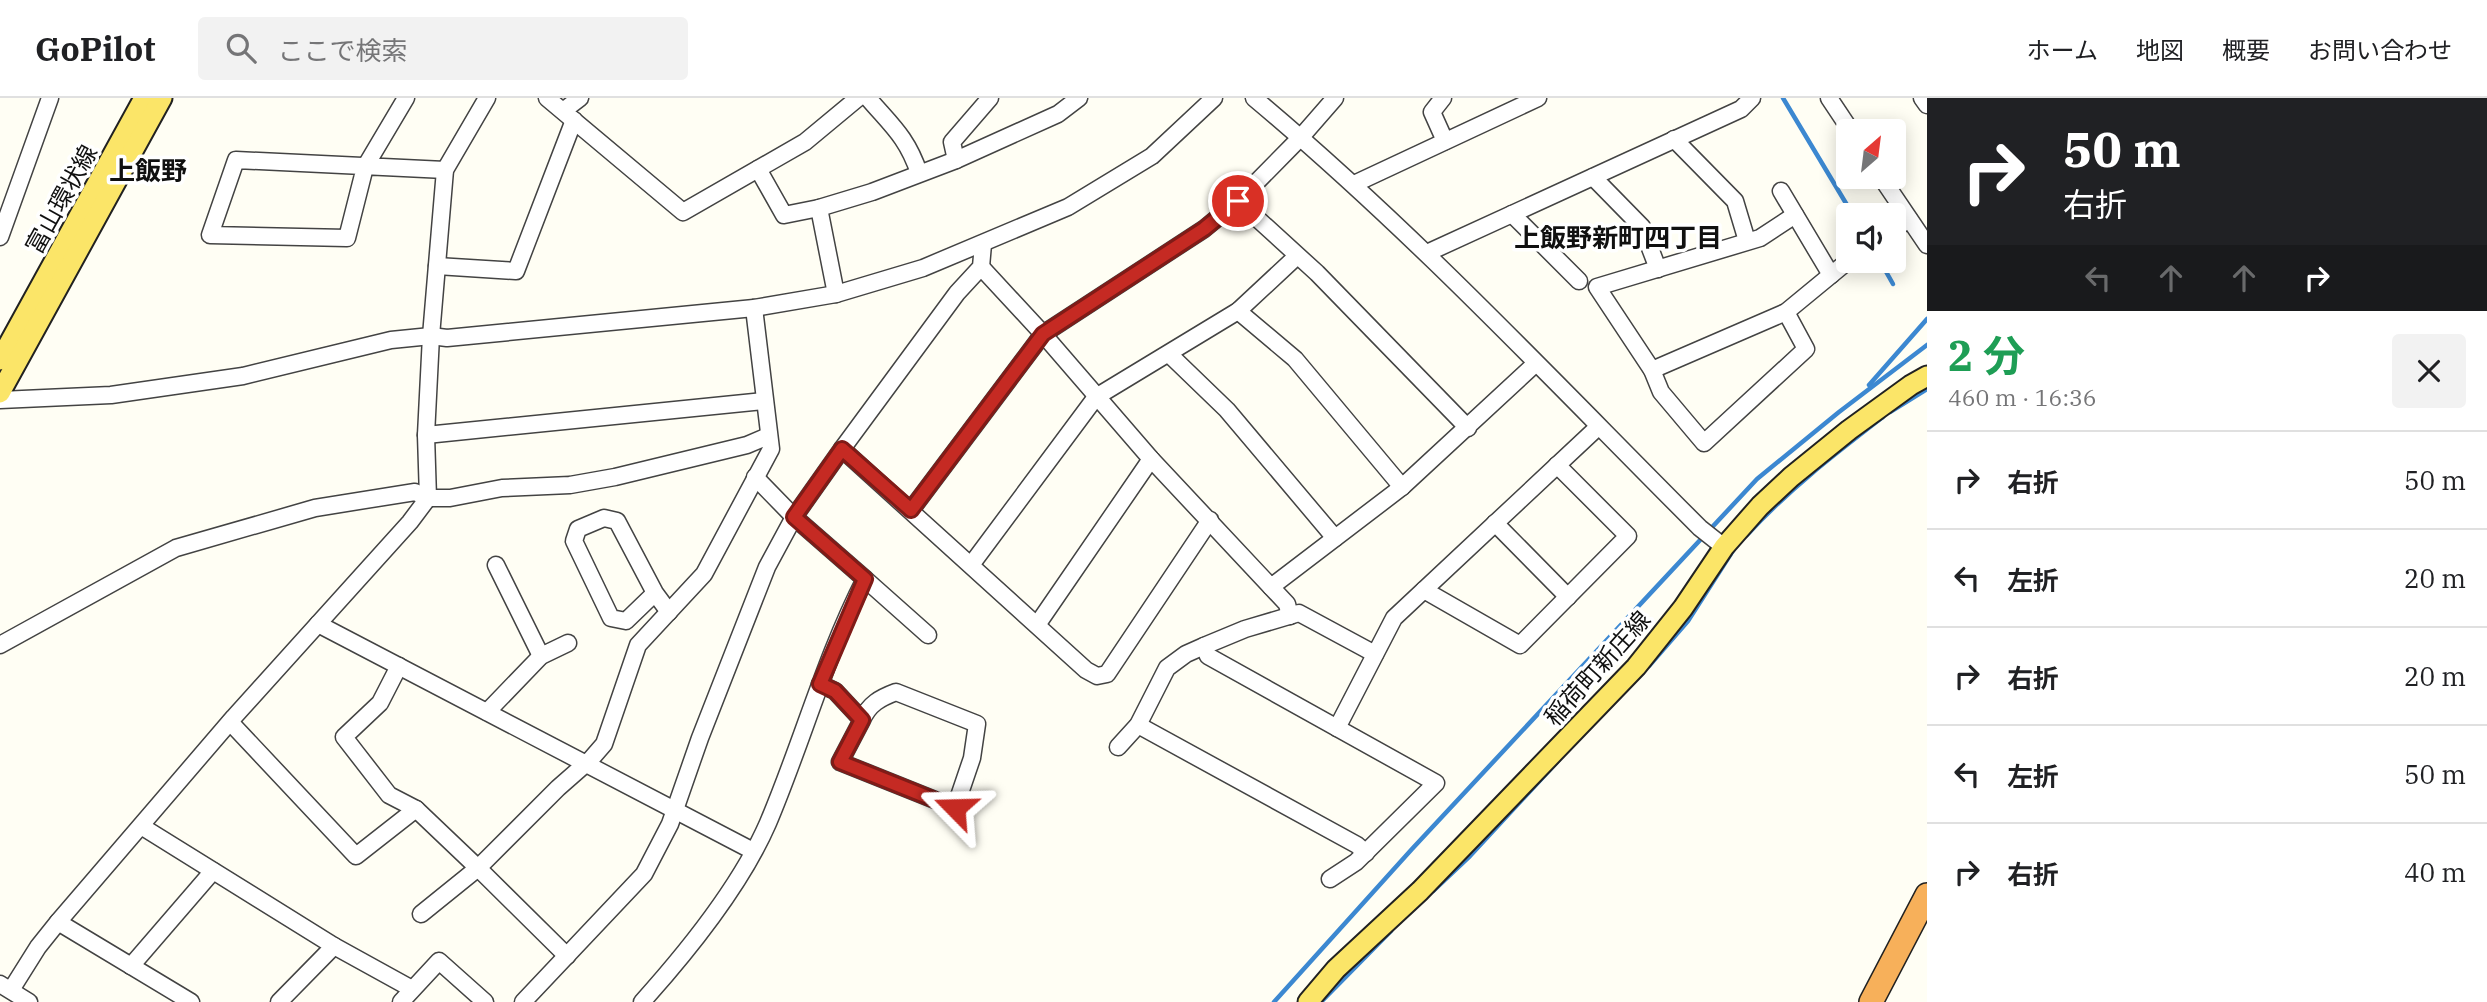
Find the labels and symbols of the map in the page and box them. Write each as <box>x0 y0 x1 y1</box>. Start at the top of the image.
north arrow <box>1836 119 1906 189</box>
street label: 富山環状線 <box>18 139 104 259</box>
district label: 上飯野 <box>109 153 187 187</box>
pin <box>1208 171 1268 231</box>
district label: 上飯野新町四丁目 <box>1514 220 1722 254</box>
street label: 稲荷町新庄線 <box>1537 604 1657 732</box>
position arrow <box>918 771 992 845</box>

